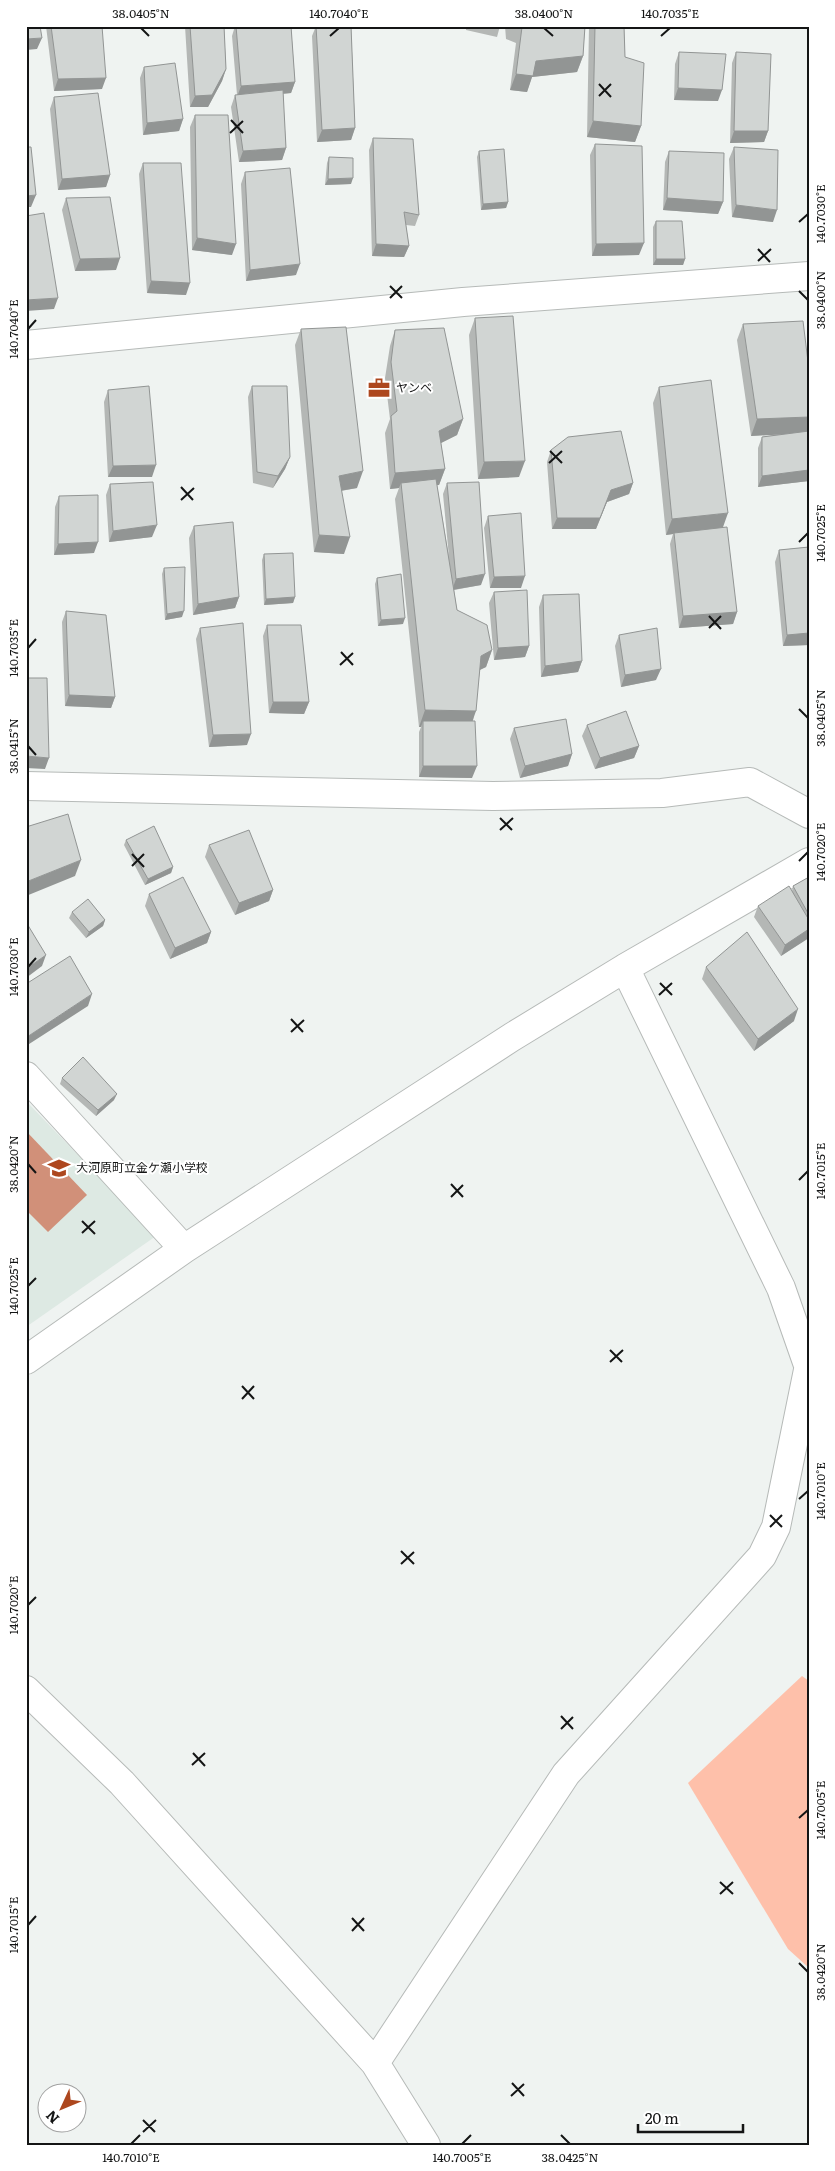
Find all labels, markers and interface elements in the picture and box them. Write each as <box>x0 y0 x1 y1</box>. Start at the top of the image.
text: 38.0405°N <box>112 4 170 22</box>
text: 140.7040°E <box>309 4 369 22</box>
text: 38.0400°N <box>515 4 573 22</box>
text: 140.7035°E <box>641 4 699 22</box>
text: 140.7030°E <box>811 184 829 244</box>
text: 38.0400°N <box>811 271 829 329</box>
text: 140.7040°E <box>4 299 22 359</box>
office icon: ヤンベ <box>366 375 392 401</box>
place label: ヤンベ <box>396 378 432 396</box>
text: 140.7025°E <box>811 504 829 562</box>
text: 140.7035°E <box>4 619 22 677</box>
text: 38.0405°N <box>811 689 829 747</box>
text: 38.0415°N <box>4 718 22 774</box>
text: 140.7020°E <box>811 822 829 881</box>
text: 140.7030°E <box>4 937 22 997</box>
text: 38.0420°N <box>4 1135 22 1193</box>
text: 140.7015°E <box>811 1142 829 1199</box>
school or university icon: 大河原町立金ケ瀬小学校 <box>46 1155 72 1181</box>
place label: 大河原町立金ケ瀬小学校 <box>76 1158 208 1176</box>
text: 140.7025°E <box>4 1257 22 1315</box>
text: 140.7010°E <box>811 1462 829 1520</box>
text: 140.7020°E <box>4 1575 22 1634</box>
text: 140.7005°E <box>811 1780 829 1839</box>
text: 140.7015°E <box>4 1896 22 1953</box>
text: 38.0420°N <box>811 1943 829 2001</box>
north arrow <box>38 2084 88 2134</box>
scale bar <box>638 2101 742 2133</box>
text: N <box>40 2106 63 2129</box>
text: 20 m <box>645 2106 679 2129</box>
text: 140.7010°E <box>102 2148 160 2166</box>
text: 140.7005°E <box>433 2148 492 2166</box>
text: 38.0425°N <box>542 2148 598 2166</box>

